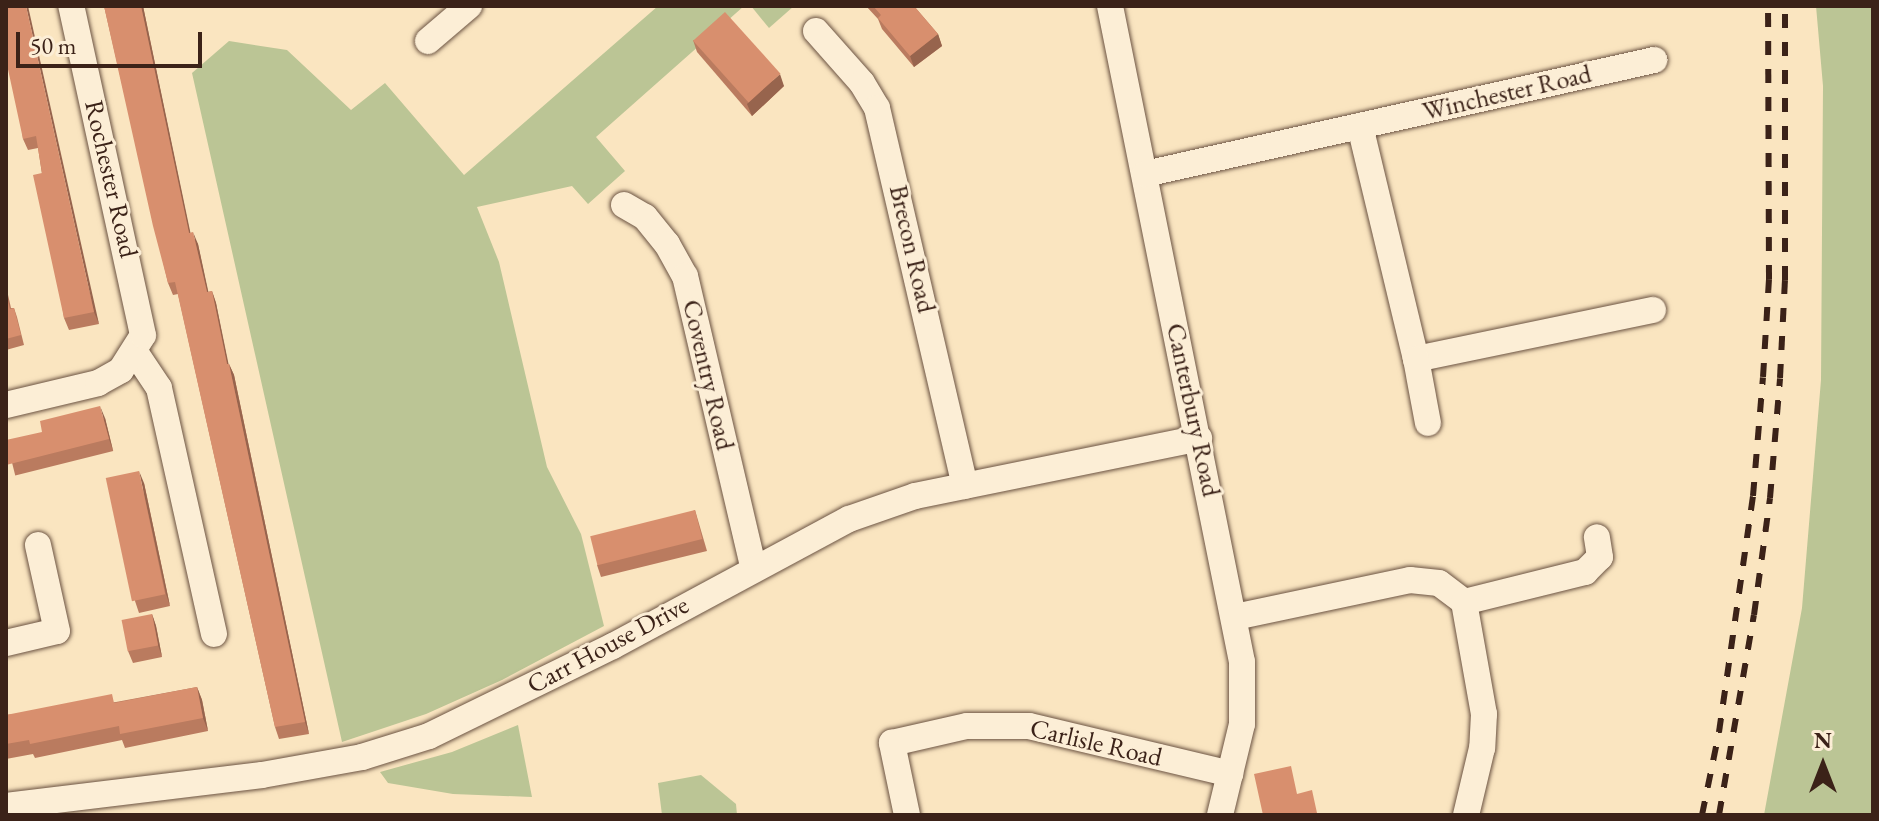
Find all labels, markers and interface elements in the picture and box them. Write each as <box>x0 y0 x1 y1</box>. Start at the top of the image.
scale bar <box>20 16 206 66</box>
text: 50 m <box>30 30 77 61</box>
street label: Winchester Road <box>1419 58 1595 128</box>
street label: Rochester Road <box>78 97 144 261</box>
street label: Brecon Road <box>882 182 942 316</box>
street label: Coventry Road <box>676 297 740 453</box>
street label: Canterbury Road <box>1159 321 1227 499</box>
street label: Carr House Drive <box>522 589 694 701</box>
street label: Carlisle Road <box>1027 713 1165 773</box>
north arrow <box>1783 725 1863 805</box>
text: N <box>1814 726 1832 755</box>

